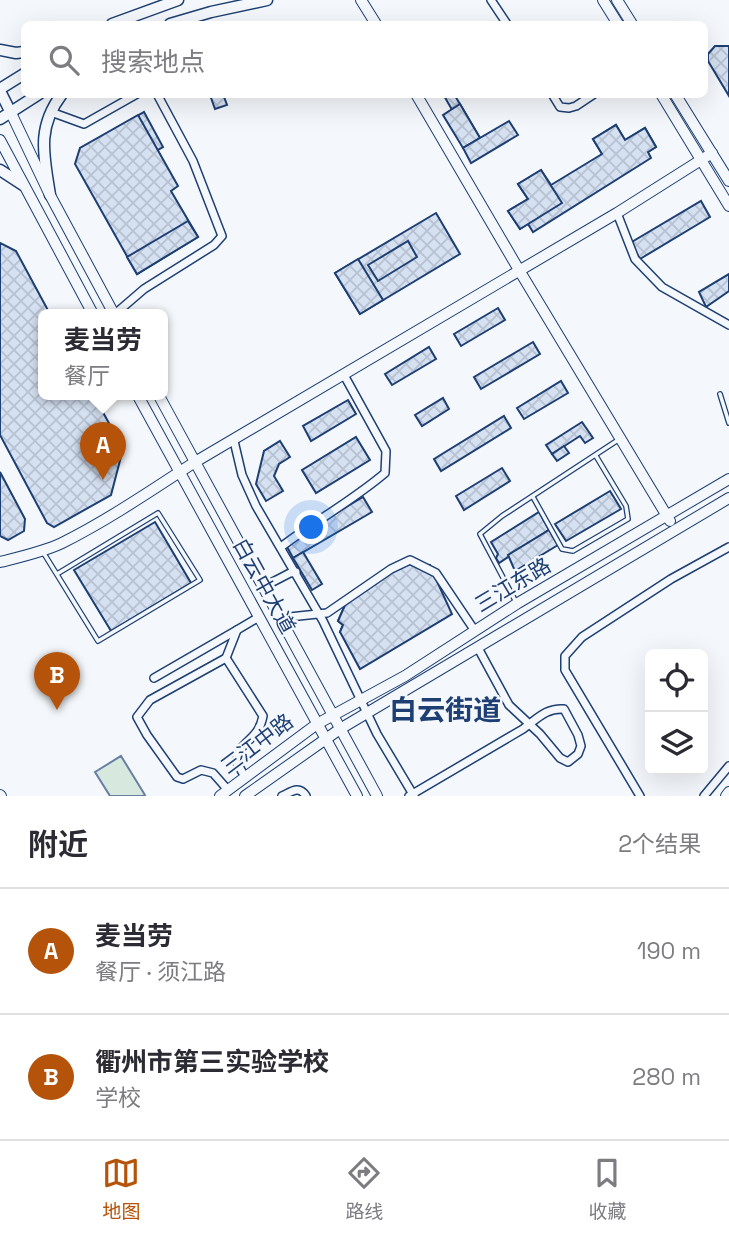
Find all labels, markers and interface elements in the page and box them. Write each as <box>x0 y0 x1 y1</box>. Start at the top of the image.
search box <box>21 21 708 98</box>
icon: search <box>45 41 83 79</box>
text: 搜索地点 <box>101 45 205 79</box>
popup <box>38 309 168 400</box>
text: 麦当劳 <box>64 323 142 357</box>
text: 餐厅 <box>64 361 110 391</box>
pin: A <box>80 422 126 480</box>
your location <box>294 510 328 544</box>
street label: 白云中大道 <box>227 533 302 638</box>
street label: 三江东路 <box>470 551 556 618</box>
map controls <box>645 649 708 775</box>
button: locate <box>645 649 708 712</box>
pin: B <box>34 652 80 710</box>
district label: 白云街道 <box>389 692 501 728</box>
street label: 三江中路 <box>215 708 298 780</box>
button: layers <box>645 712 708 775</box>
text: 附近 <box>28 825 88 864</box>
text: 2个结果 <box>618 829 701 859</box>
text: 麦当劳 <box>95 919 173 953</box>
text: A <box>44 936 58 966</box>
text: 190 m <box>637 936 701 966</box>
text: 餐厅 · 须江路 <box>95 957 226 987</box>
text: 衢州市第三实验学校 <box>95 1045 329 1079</box>
text: B <box>43 1062 59 1092</box>
text: 280 m <box>632 1062 701 1092</box>
text: 学校 <box>95 1083 141 1113</box>
tab: 地图 <box>102 1154 141 1224</box>
tab: 路线 <box>345 1154 384 1224</box>
tab: 收藏 <box>588 1154 627 1224</box>

